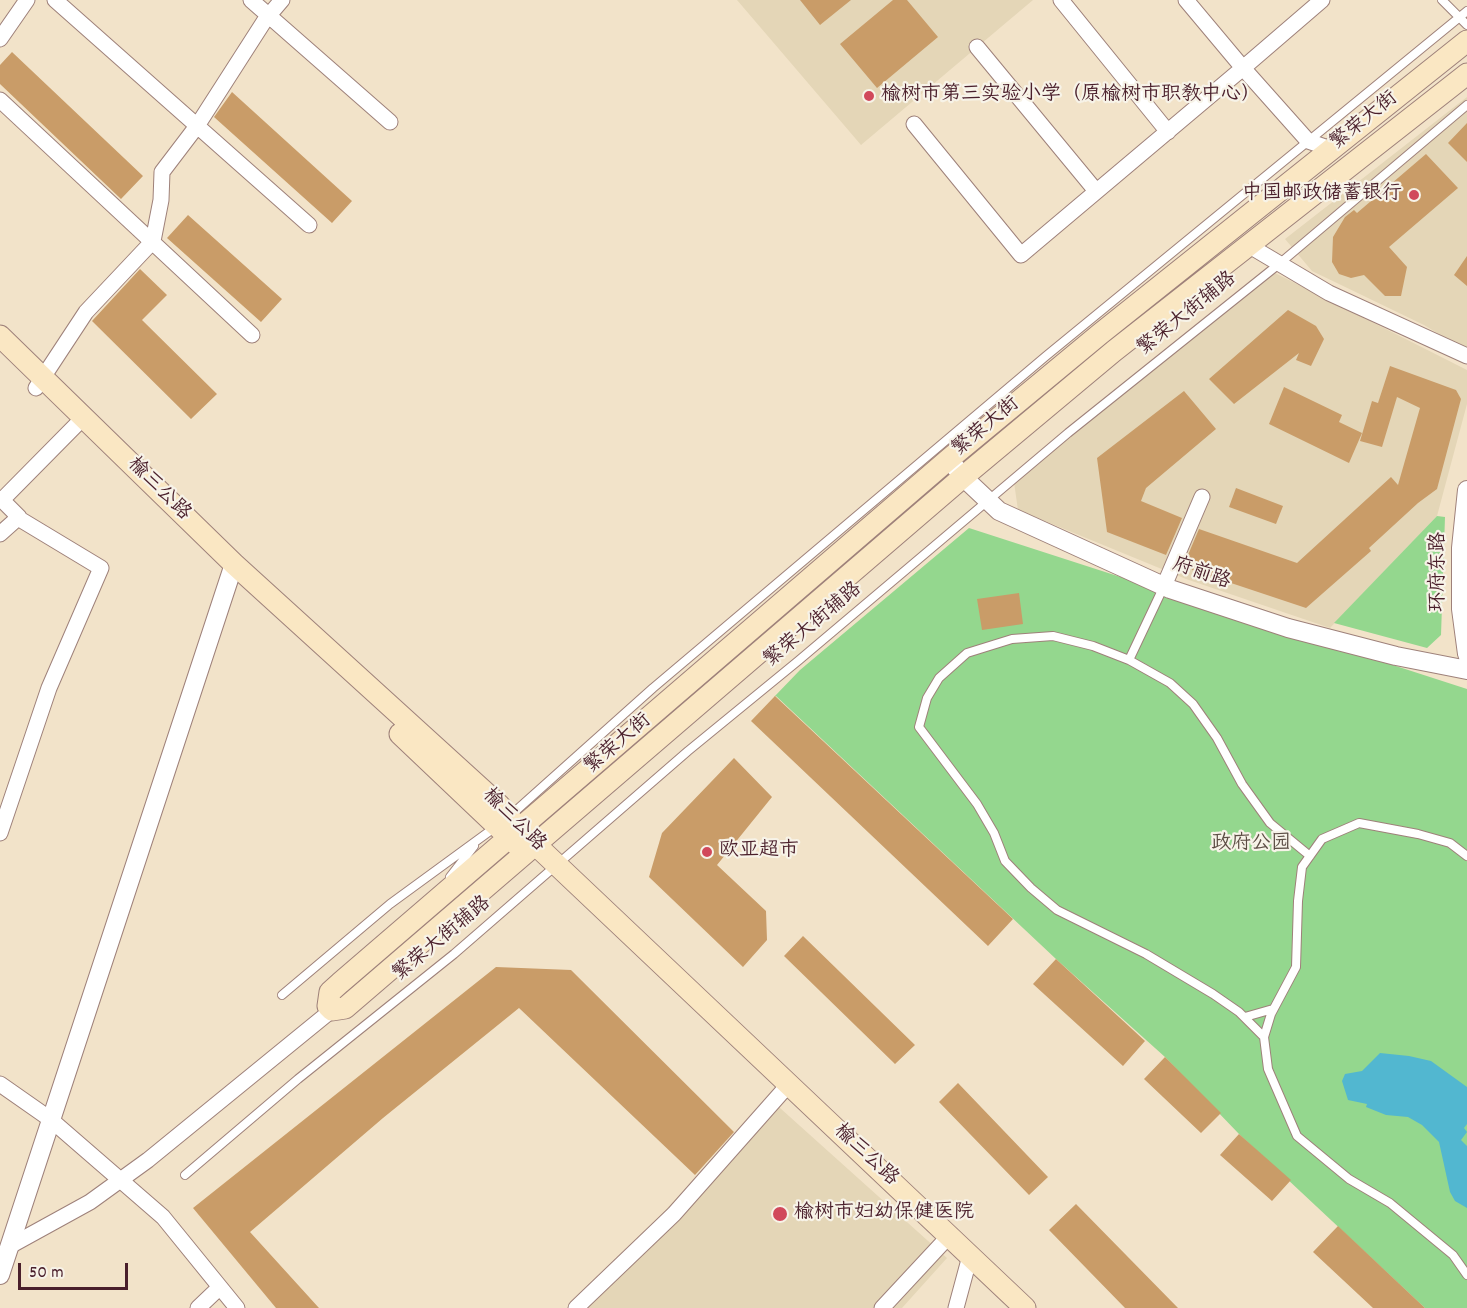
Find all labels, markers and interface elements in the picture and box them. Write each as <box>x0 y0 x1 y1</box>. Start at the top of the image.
place label: 榆树市第三实验小学（原榆树市职教中心） <box>881 84 1261 108</box>
street label: 繁荣大街 <box>1326 88 1404 156</box>
marker: 榆树市第三实验小学（原榆树市职教中心） <box>862 89 876 103</box>
place label: 中国邮政储蓄银行 <box>1242 183 1402 207</box>
marker: 中国邮政储蓄银行 <box>1407 188 1421 202</box>
street label: 繁荣大街辅路 <box>1134 268 1242 362</box>
street label: 繁荣大街 <box>949 393 1025 463</box>
street label: 榆三公路 <box>121 453 195 527</box>
street label: 环府东路 <box>1428 532 1452 612</box>
street label: 府前路 <box>1169 554 1233 596</box>
street label: 繁荣大街辅路 <box>760 578 868 674</box>
street label: 繁荣大街 <box>581 710 657 780</box>
street label: 榆三公路 <box>476 784 550 858</box>
park label: 政府公园 <box>1211 833 1291 857</box>
place label: 欧亚超市 <box>719 840 799 864</box>
marker: 欧亚超市 <box>700 845 714 859</box>
street label: 繁荣大街辅路 <box>389 892 497 988</box>
street label: 榆三公路 <box>828 1120 902 1192</box>
place label: 榆树市妇幼保健医院 <box>794 1202 974 1226</box>
marker: 榆树市妇幼保健医院 <box>771 1205 789 1223</box>
scale bar <box>21 1251 130 1289</box>
text: 50 m <box>29 1261 64 1286</box>

